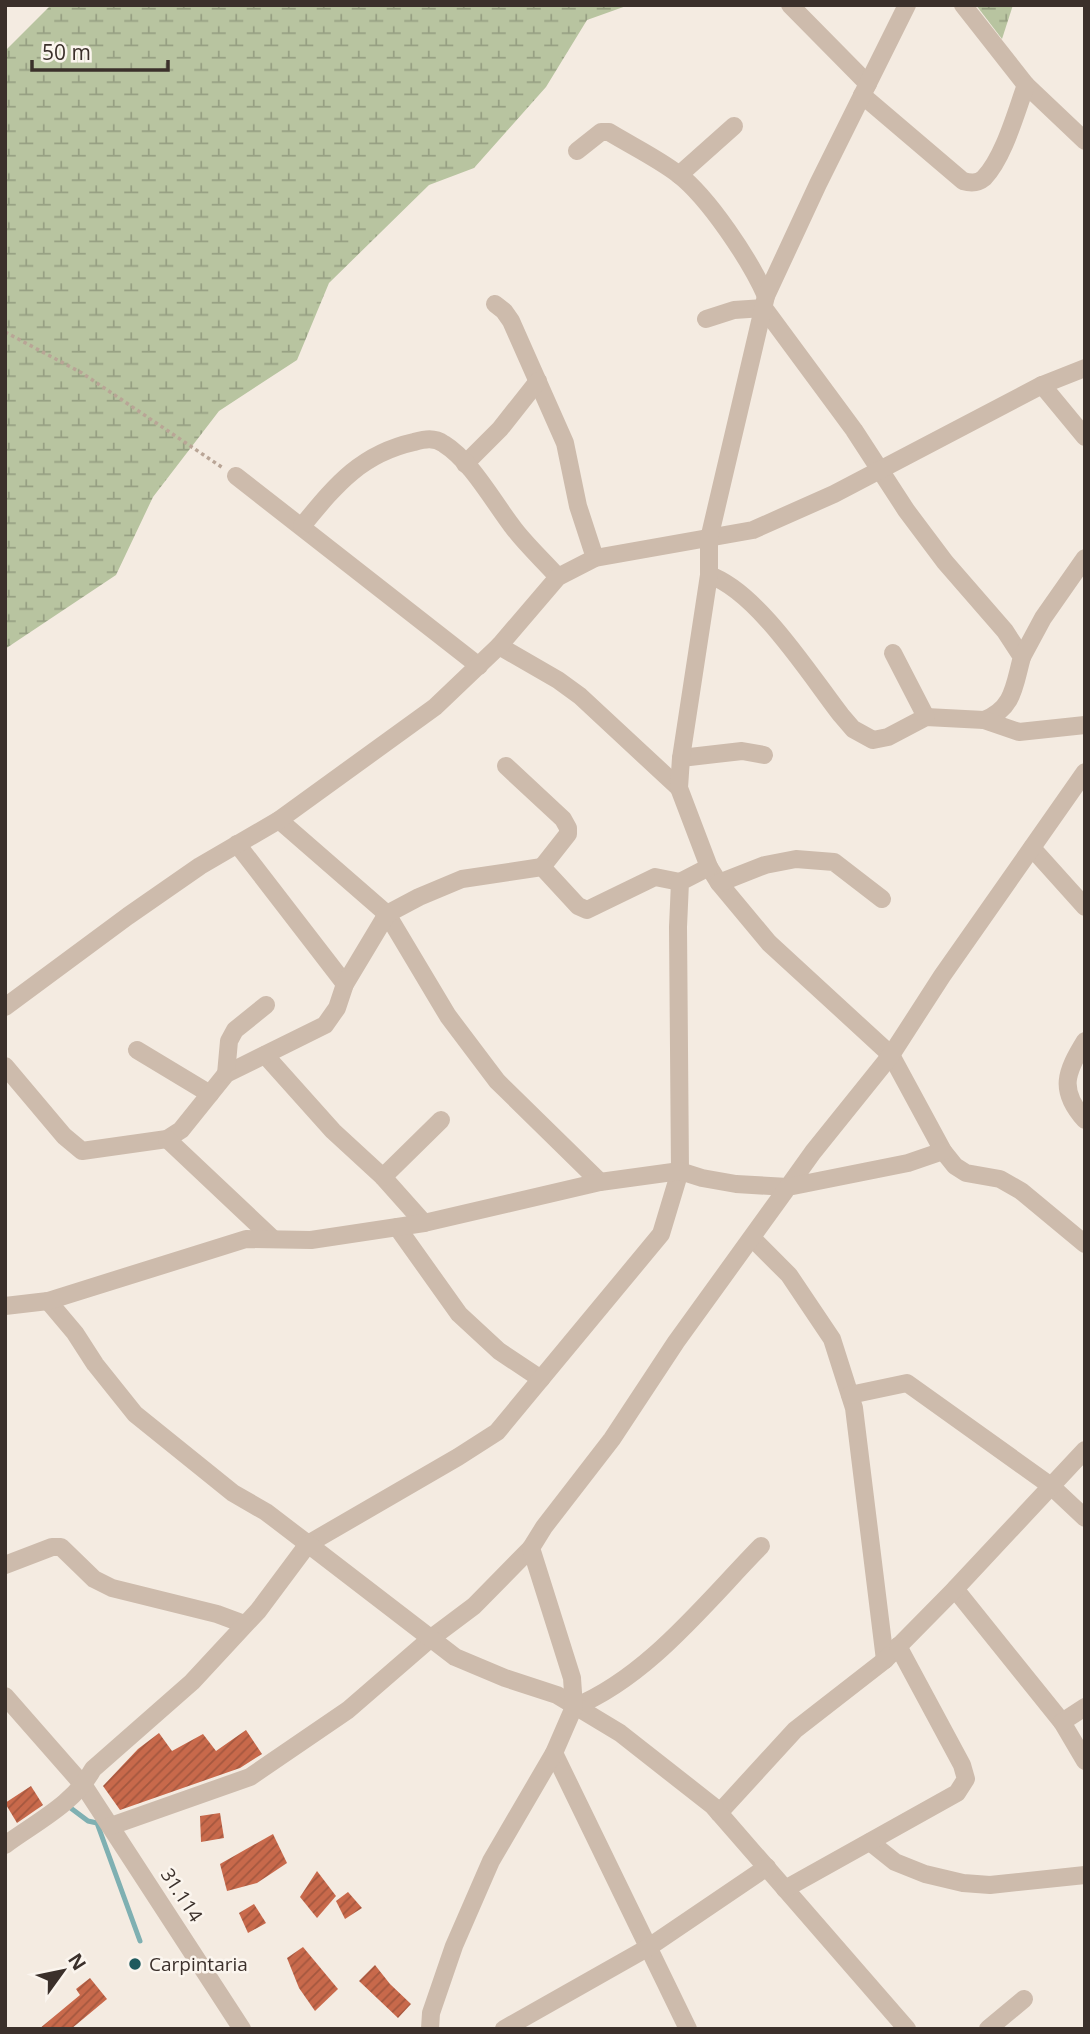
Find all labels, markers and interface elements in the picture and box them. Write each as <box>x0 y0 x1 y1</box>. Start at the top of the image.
scale bar <box>32 28 168 72</box>
text: 50 m <box>42 38 91 66</box>
street label: 31.114 <box>155 1863 209 1927</box>
north arrow <box>28 1936 98 2006</box>
text: N <box>62 1948 92 1975</box>
place label: Carpintaria <box>149 1951 248 1977</box>
marker: Carpintaria <box>127 1956 143 1972</box>

